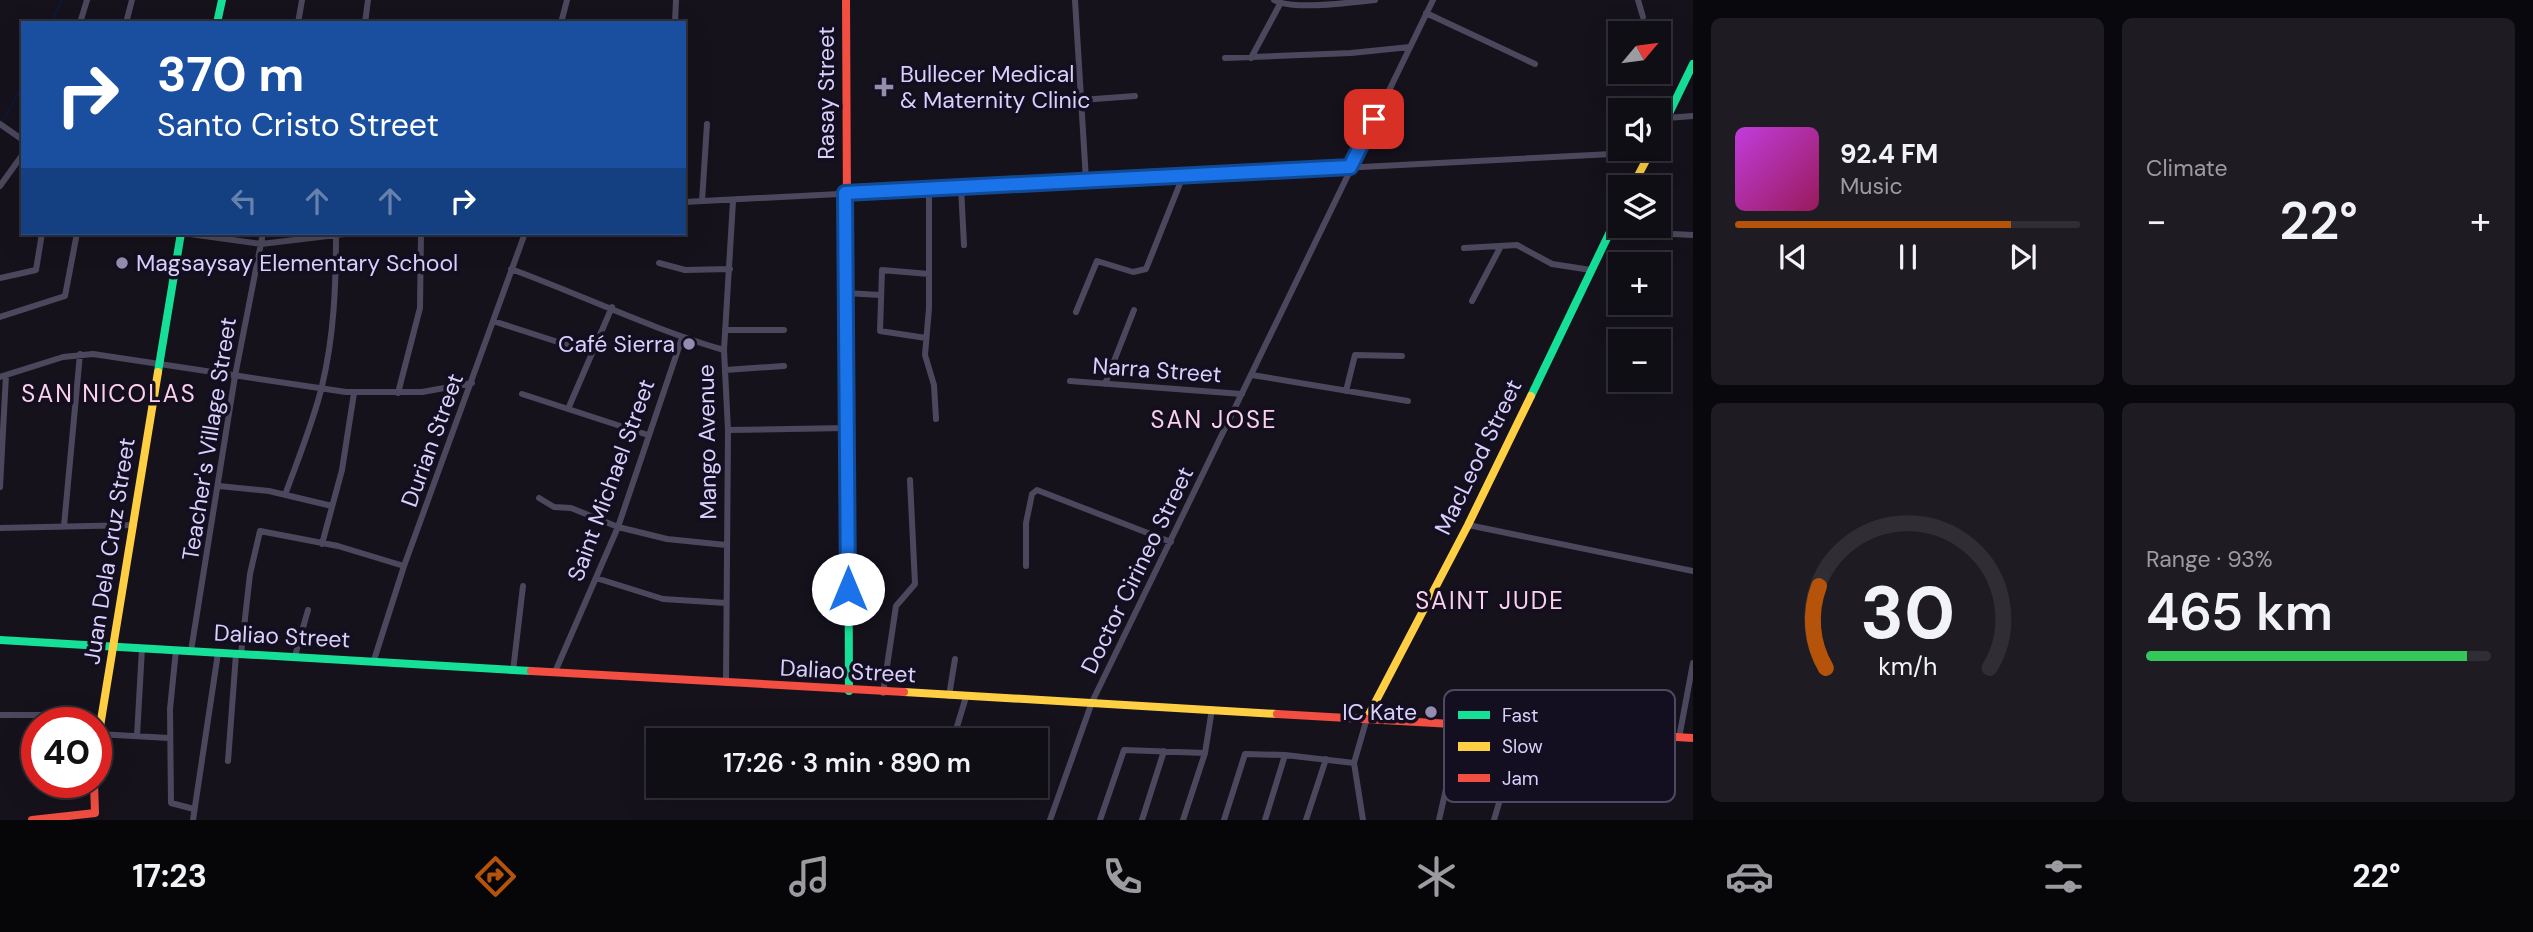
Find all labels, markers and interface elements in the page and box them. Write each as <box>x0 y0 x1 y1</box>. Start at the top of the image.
north arrow <box>1608 21 1671 84</box>
map controls <box>1608 21 1671 392</box>
street label: Rasay Street <box>811 26 841 160</box>
text: 370 m <box>157 42 304 106</box>
icon: right <box>42 49 133 140</box>
place label: Bullecer Medical & Maternity Clinic <box>900 59 1090 115</box>
marker: Bullecer Medical & Maternity Clinic <box>874 77 894 97</box>
pin <box>1344 89 1404 149</box>
button: sound <box>1608 98 1671 161</box>
icon: arrive <box>1355 100 1393 138</box>
text: Santo Cristo Street <box>157 104 439 146</box>
text: 92.4 FM <box>1840 137 1938 171</box>
text: Climate <box>2146 153 2228 183</box>
text: Music <box>1840 171 1903 201</box>
button: layers <box>1608 175 1671 238</box>
icon: left <box>225 182 263 220</box>
icon: ahead <box>298 182 336 220</box>
icon: ahead <box>371 182 409 220</box>
icon: right <box>444 182 482 220</box>
text: 22° <box>2279 187 2358 255</box>
text: − <box>2146 196 2167 246</box>
text: + <box>2470 196 2491 246</box>
icon: previous <box>1774 238 1812 276</box>
icon: pause <box>1889 238 1927 276</box>
icon: next <box>2004 238 2042 276</box>
place label: Magsaysay Elementary School <box>136 248 458 278</box>
button: + <box>1608 252 1671 315</box>
marker: Magsaysay Elementary School <box>114 255 130 271</box>
street label: Teacher's Village Street <box>175 315 243 563</box>
place label: Café Sierra <box>558 329 675 359</box>
button: − <box>1608 329 1671 392</box>
marker: Café Sierra <box>681 336 697 352</box>
street label: Narra Street <box>1091 351 1223 389</box>
street label: Mango Avenue <box>691 364 723 520</box>
street label: Durian Street <box>394 369 470 511</box>
street label: MacLeod Street <box>1427 374 1529 540</box>
street label: Saint Michael Street <box>560 375 662 585</box>
district label: SAN NICOLAS <box>21 378 197 409</box>
district label: SAN JOSE <box>1151 404 1277 435</box>
street label: Juan Dela Cruz Street <box>76 435 142 667</box>
street label: Doctor Cirineo Street <box>1074 462 1200 678</box>
text: Range · 93% <box>2146 544 2273 574</box>
position arrow <box>811 552 885 626</box>
text: 30 <box>1860 567 1955 662</box>
text: 465 km <box>2146 578 2333 646</box>
district label: SAINT JUDE <box>1415 585 1565 616</box>
street label: Daliao Street <box>213 617 351 655</box>
text: km/h <box>1878 650 1937 683</box>
street label: Daliao Street <box>779 652 917 690</box>
legend <box>1444 690 1675 802</box>
place label: IC Kate <box>1342 697 1417 727</box>
text: Fast <box>1502 703 1538 728</box>
marker: IC Kate <box>1423 704 1439 720</box>
speed limit sign: 40 <box>21 707 112 798</box>
text: Slow <box>1502 734 1543 759</box>
text: 17:26 · 3 min · 890 m <box>723 746 971 780</box>
text: Jam <box>1502 766 1539 791</box>
icon: directions <box>471 852 520 901</box>
icon: music <box>785 852 834 901</box>
icon: phone <box>1098 852 1147 901</box>
icon: climate <box>1412 852 1461 901</box>
icon: car <box>1725 852 1774 901</box>
icon: filters <box>2039 852 2088 901</box>
text: 17:23 <box>132 855 207 897</box>
text: 22° <box>2352 855 2401 897</box>

